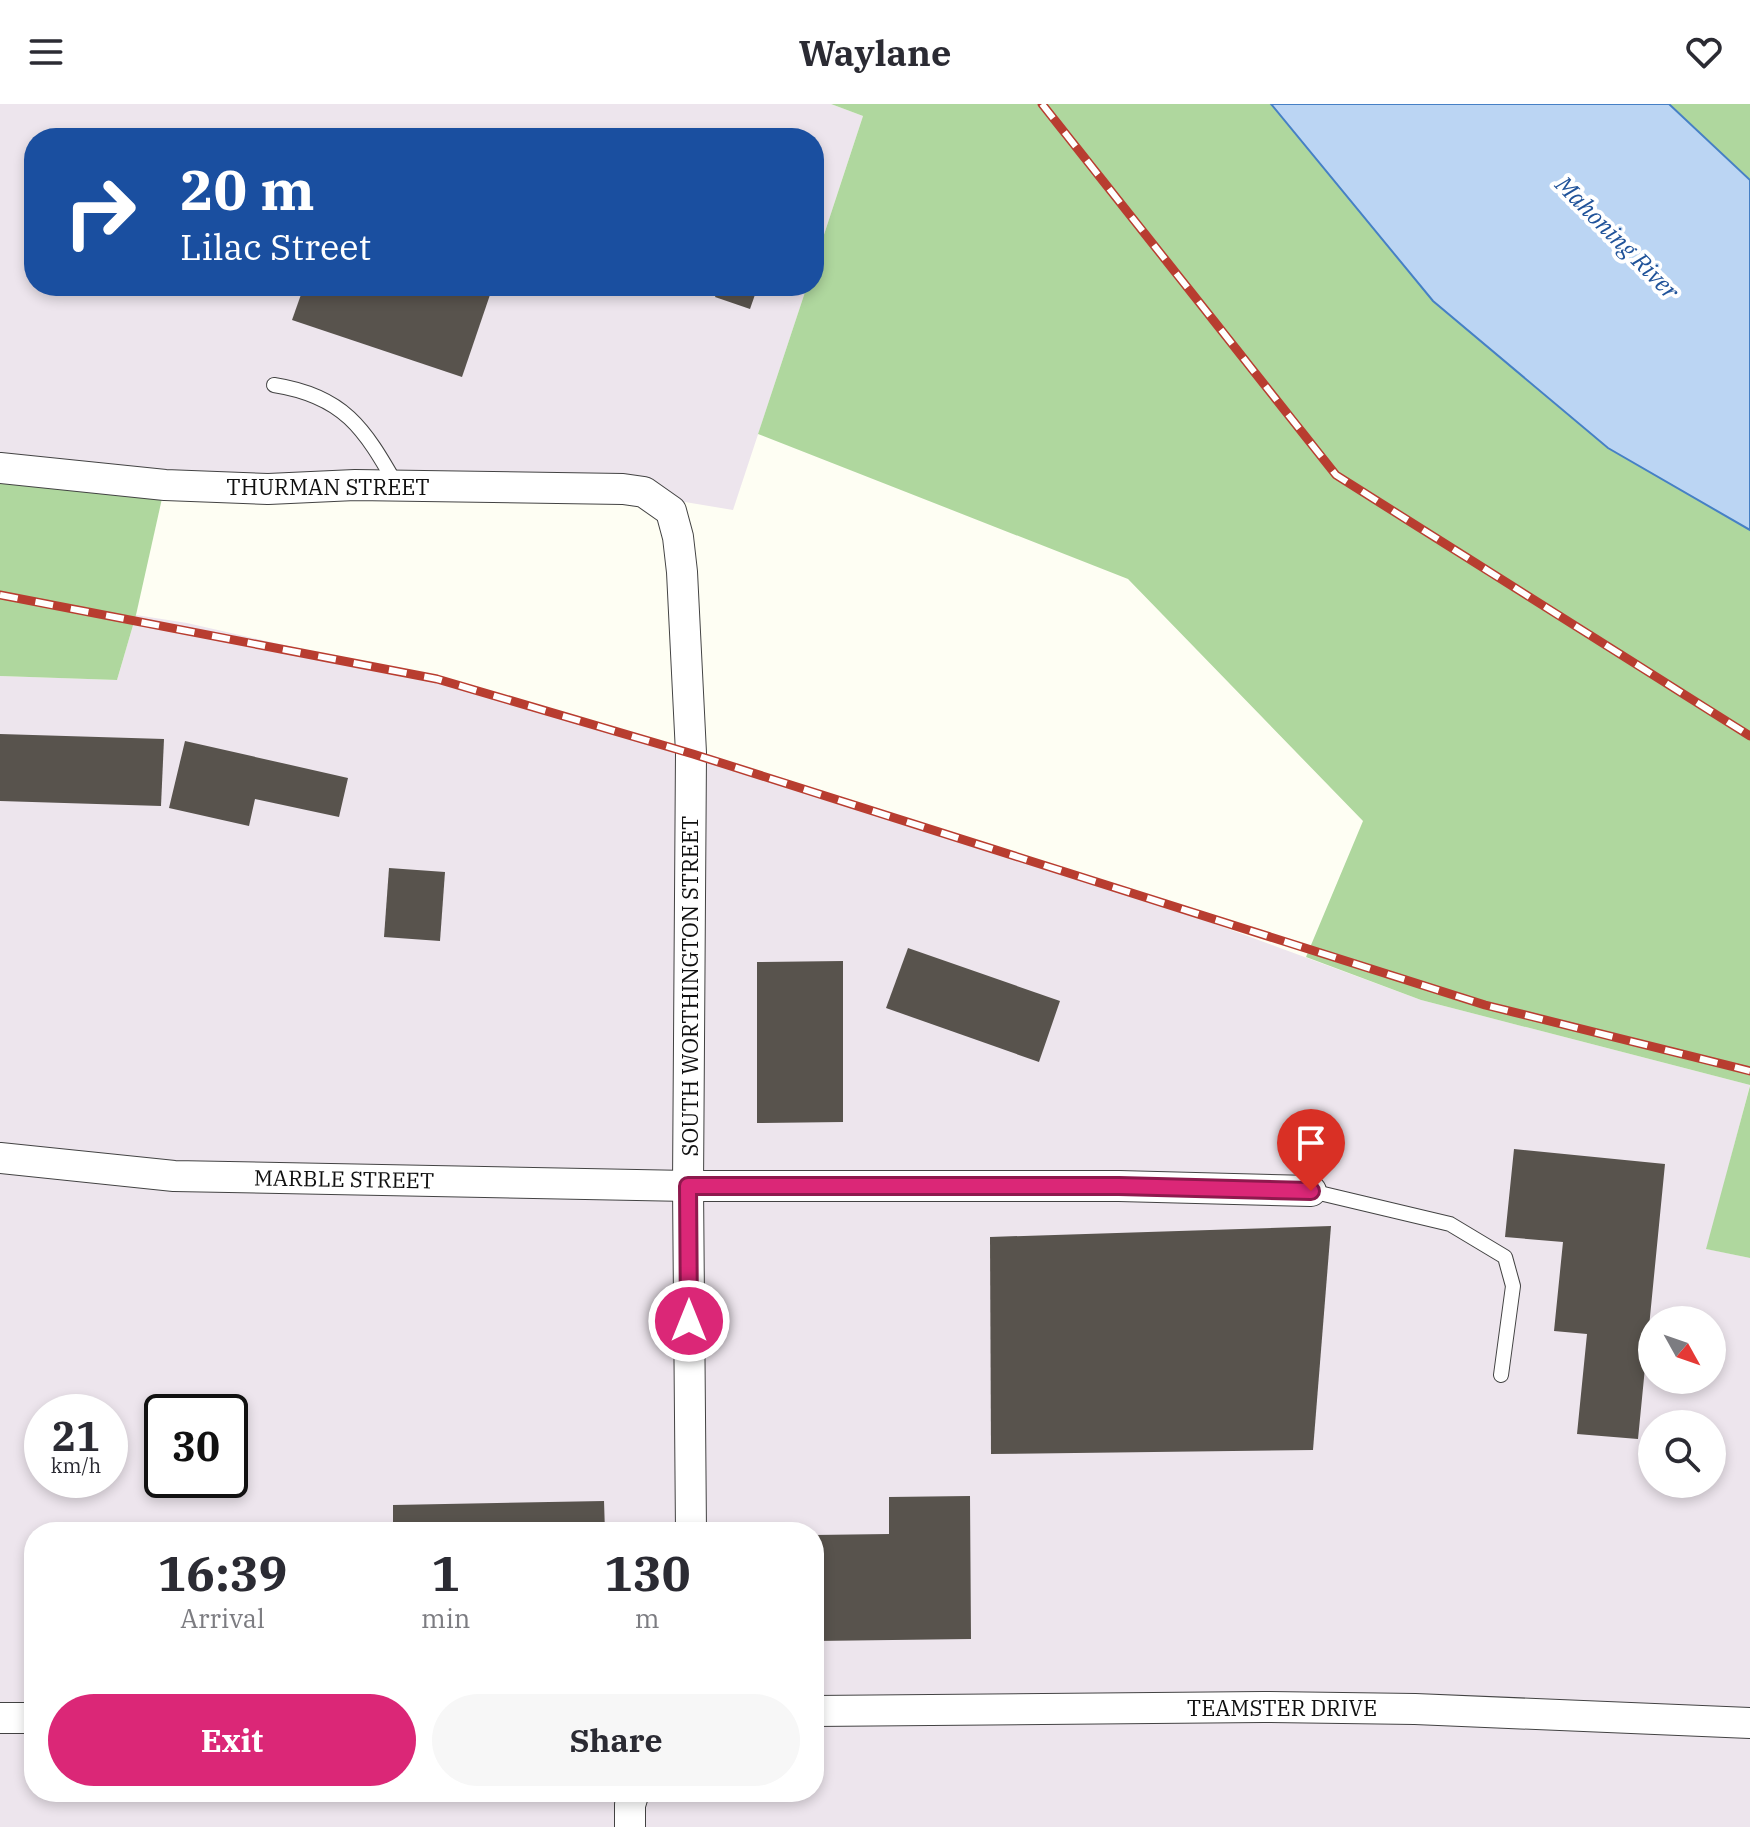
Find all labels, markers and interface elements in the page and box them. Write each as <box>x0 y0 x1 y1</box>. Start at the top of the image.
text: Waylane <box>799 29 951 76</box>
icon: menu <box>24 30 68 74</box>
icon: heart <box>1682 30 1726 74</box>
text: 20 m <box>180 153 315 225</box>
icon: right <box>48 160 152 264</box>
water label: Mahoning River <box>1548 168 1687 307</box>
text: Lilac Street <box>180 223 371 270</box>
street label: THURMAN STREET <box>226 472 430 501</box>
street label: SOUTH WORTHINGTON STREET <box>675 816 704 1156</box>
pin <box>1277 1109 1345 1191</box>
icon: arrive <box>1289 1121 1333 1165</box>
street label: MARBLE STREET <box>254 1162 434 1195</box>
position arrow <box>647 1279 731 1363</box>
north arrow <box>1638 1306 1726 1394</box>
map controls <box>1638 1306 1726 1498</box>
speed limit sign: 30 <box>144 1394 248 1498</box>
text: 21 <box>52 1410 100 1462</box>
button: search <box>1638 1410 1726 1498</box>
text: km/h <box>51 1452 101 1479</box>
text: 16:39 <box>158 1542 287 1604</box>
text: 1 <box>431 1542 460 1604</box>
text: 130 <box>604 1542 690 1604</box>
text: Arrival <box>180 1601 265 1635</box>
text: min <box>421 1601 470 1635</box>
text: m <box>635 1601 660 1635</box>
street label: TEAMSTER DRIVE <box>1187 1693 1377 1722</box>
button: Exit <box>48 1694 416 1786</box>
button: Share <box>432 1694 800 1786</box>

